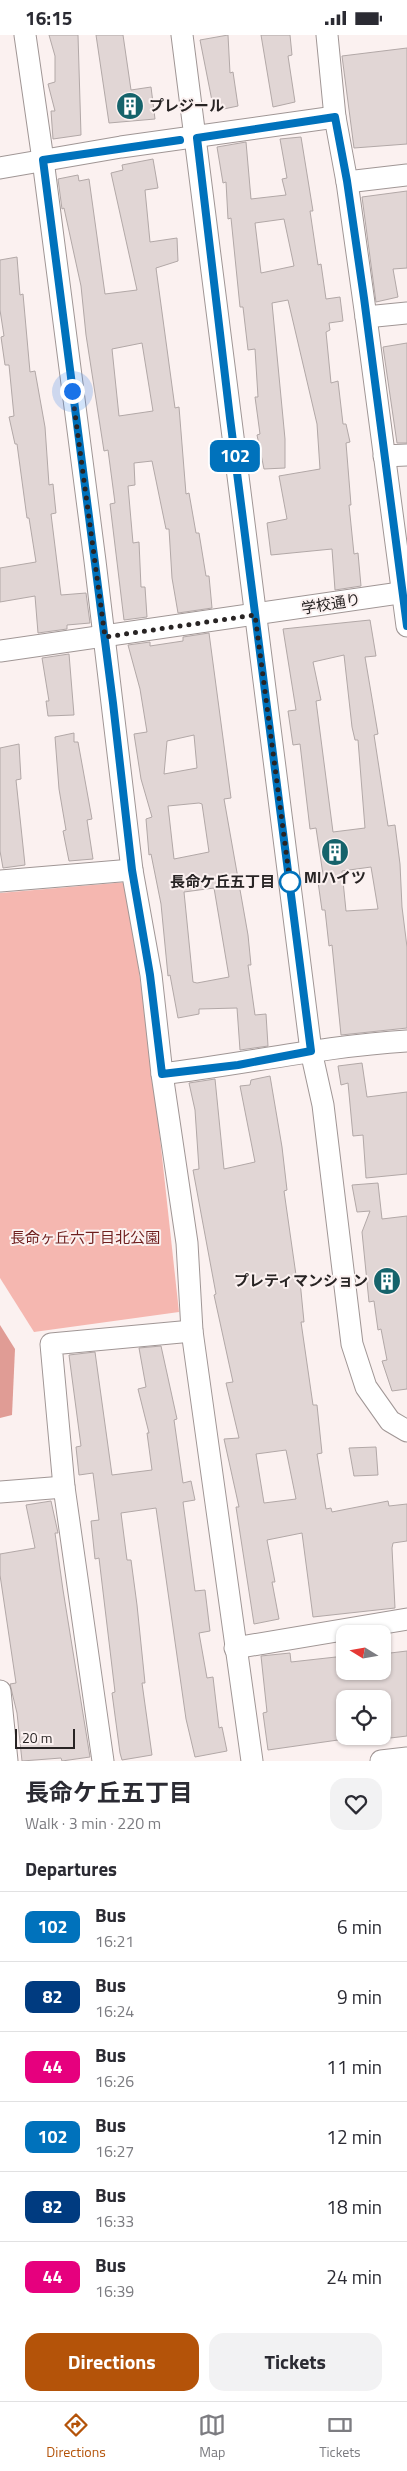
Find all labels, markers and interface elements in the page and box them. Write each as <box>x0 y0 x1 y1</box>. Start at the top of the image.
text: 16:15 <box>25 3 72 32</box>
building icon: プレジール <box>115 91 145 121</box>
place label: プレジール <box>149 94 224 117</box>
your location <box>60 379 85 404</box>
line badge: 102 <box>206 440 264 472</box>
text: 102 <box>220 442 250 469</box>
street label: 学校通り <box>299 587 362 620</box>
building icon: MIハイツ <box>320 837 350 867</box>
place label: MIハイツ <box>304 866 366 889</box>
place label: 長命ケ丘五丁目 <box>170 870 275 893</box>
marker: 長命ケ丘五丁目 <box>279 871 301 893</box>
park label: 長命ヶ丘六丁目北公園 <box>10 1226 160 1249</box>
building icon: プレティマンション <box>372 1266 402 1296</box>
place label: プレティマンション <box>234 1269 368 1292</box>
north arrow <box>336 1625 391 1680</box>
map controls <box>336 1625 391 1745</box>
button: locate <box>336 1690 391 1745</box>
scale bar <box>15 1726 75 1749</box>
text: 20 m <box>22 1727 52 1748</box>
text: 長命ケ丘五丁目 <box>25 1774 193 1810</box>
button: heart <box>330 1778 382 1830</box>
text: Walk · 3 min · 220 m <box>25 1811 161 1835</box>
text: Departures <box>25 1854 117 1883</box>
text: Bus <box>95 1900 126 1929</box>
text: 6 min <box>337 1912 382 1941</box>
text: 102 <box>37 1913 68 1940</box>
text: 16:21 <box>95 1929 134 1953</box>
text: Bus <box>95 1970 126 1999</box>
text: 9 min <box>337 1982 382 2011</box>
text: 82 <box>42 1983 63 2010</box>
text: 16:24 <box>95 1999 134 2023</box>
text: Bus <box>95 2040 126 2069</box>
text: 11 min <box>326 2052 382 2081</box>
text: 44 <box>42 2053 63 2080</box>
text: 16:26 <box>95 2069 134 2093</box>
text: Bus <box>95 2110 126 2139</box>
text: 12 min <box>326 2122 382 2151</box>
text: 102 <box>37 2123 68 2150</box>
text: 16:27 <box>95 2139 134 2163</box>
text: Bus <box>95 2180 126 2209</box>
text: 18 min <box>326 2192 382 2221</box>
text: 82 <box>42 2193 63 2220</box>
text: 16:33 <box>95 2209 134 2233</box>
text: Bus <box>95 2250 126 2279</box>
text: 24 min <box>326 2262 382 2291</box>
text: 44 <box>42 2263 63 2290</box>
text: 16:39 <box>95 2279 134 2303</box>
button: Directions <box>25 2333 199 2391</box>
button: Tickets <box>209 2333 382 2391</box>
tab: Directions <box>46 2411 106 2462</box>
tab: Map <box>198 2411 226 2462</box>
tab: Tickets <box>319 2411 361 2462</box>

